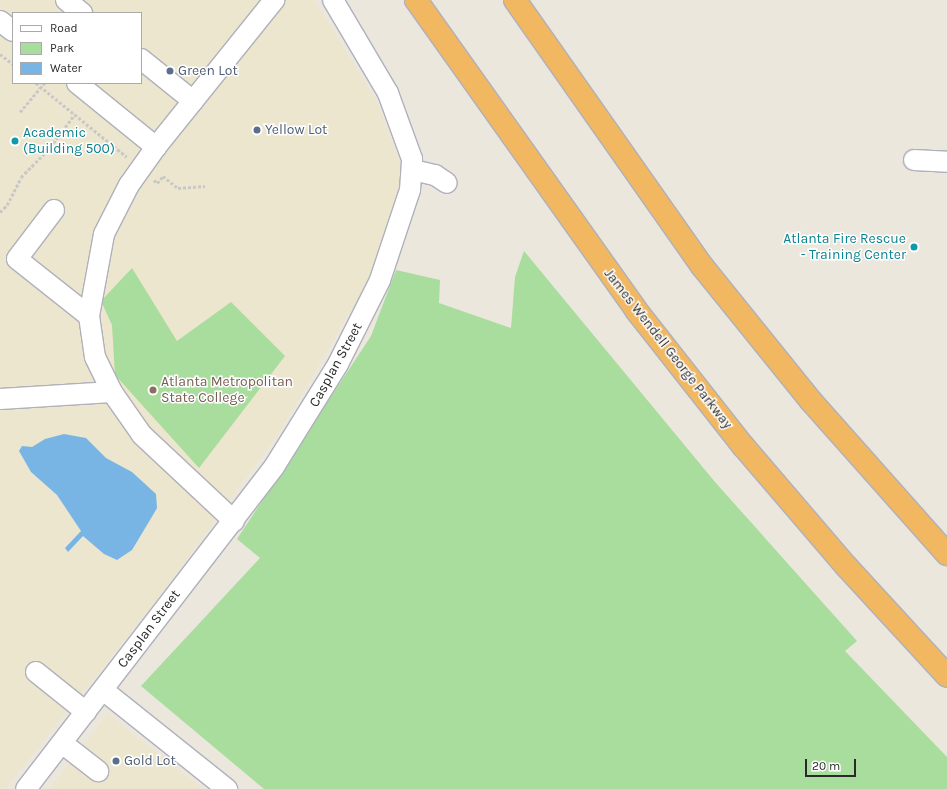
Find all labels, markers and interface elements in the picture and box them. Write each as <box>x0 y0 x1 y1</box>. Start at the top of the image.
legend <box>12 12 142 84</box>
text: Road <box>50 21 78 35</box>
text: Park <box>50 41 74 55</box>
text: Water <box>50 61 82 75</box>
place label: Green Lot <box>178 63 238 79</box>
marker: Green Lot <box>165 66 175 76</box>
place label: Yellow Lot <box>265 122 327 138</box>
place label: Academic (Building 500) <box>23 125 115 158</box>
marker: Yellow Lot <box>252 125 262 135</box>
marker: Academic (Building 500) <box>10 136 20 146</box>
place label: Atlanta Fire Rescue - Training Center <box>783 231 906 264</box>
marker: Atlanta Fire Rescue - Training Center <box>909 242 919 252</box>
street label: James Wendell George Parkway <box>600 266 736 432</box>
street label: Casplan Street <box>306 320 366 410</box>
place label: Atlanta Metropolitan State College <box>161 374 293 406</box>
marker: Atlanta Metropolitan State College <box>148 385 158 395</box>
street label: Casplan Street <box>114 587 184 671</box>
scale bar <box>807 751 858 777</box>
place label: Gold Lot <box>124 753 176 769</box>
marker: Gold Lot <box>111 756 121 766</box>
text: 20 m <box>812 759 840 773</box>

